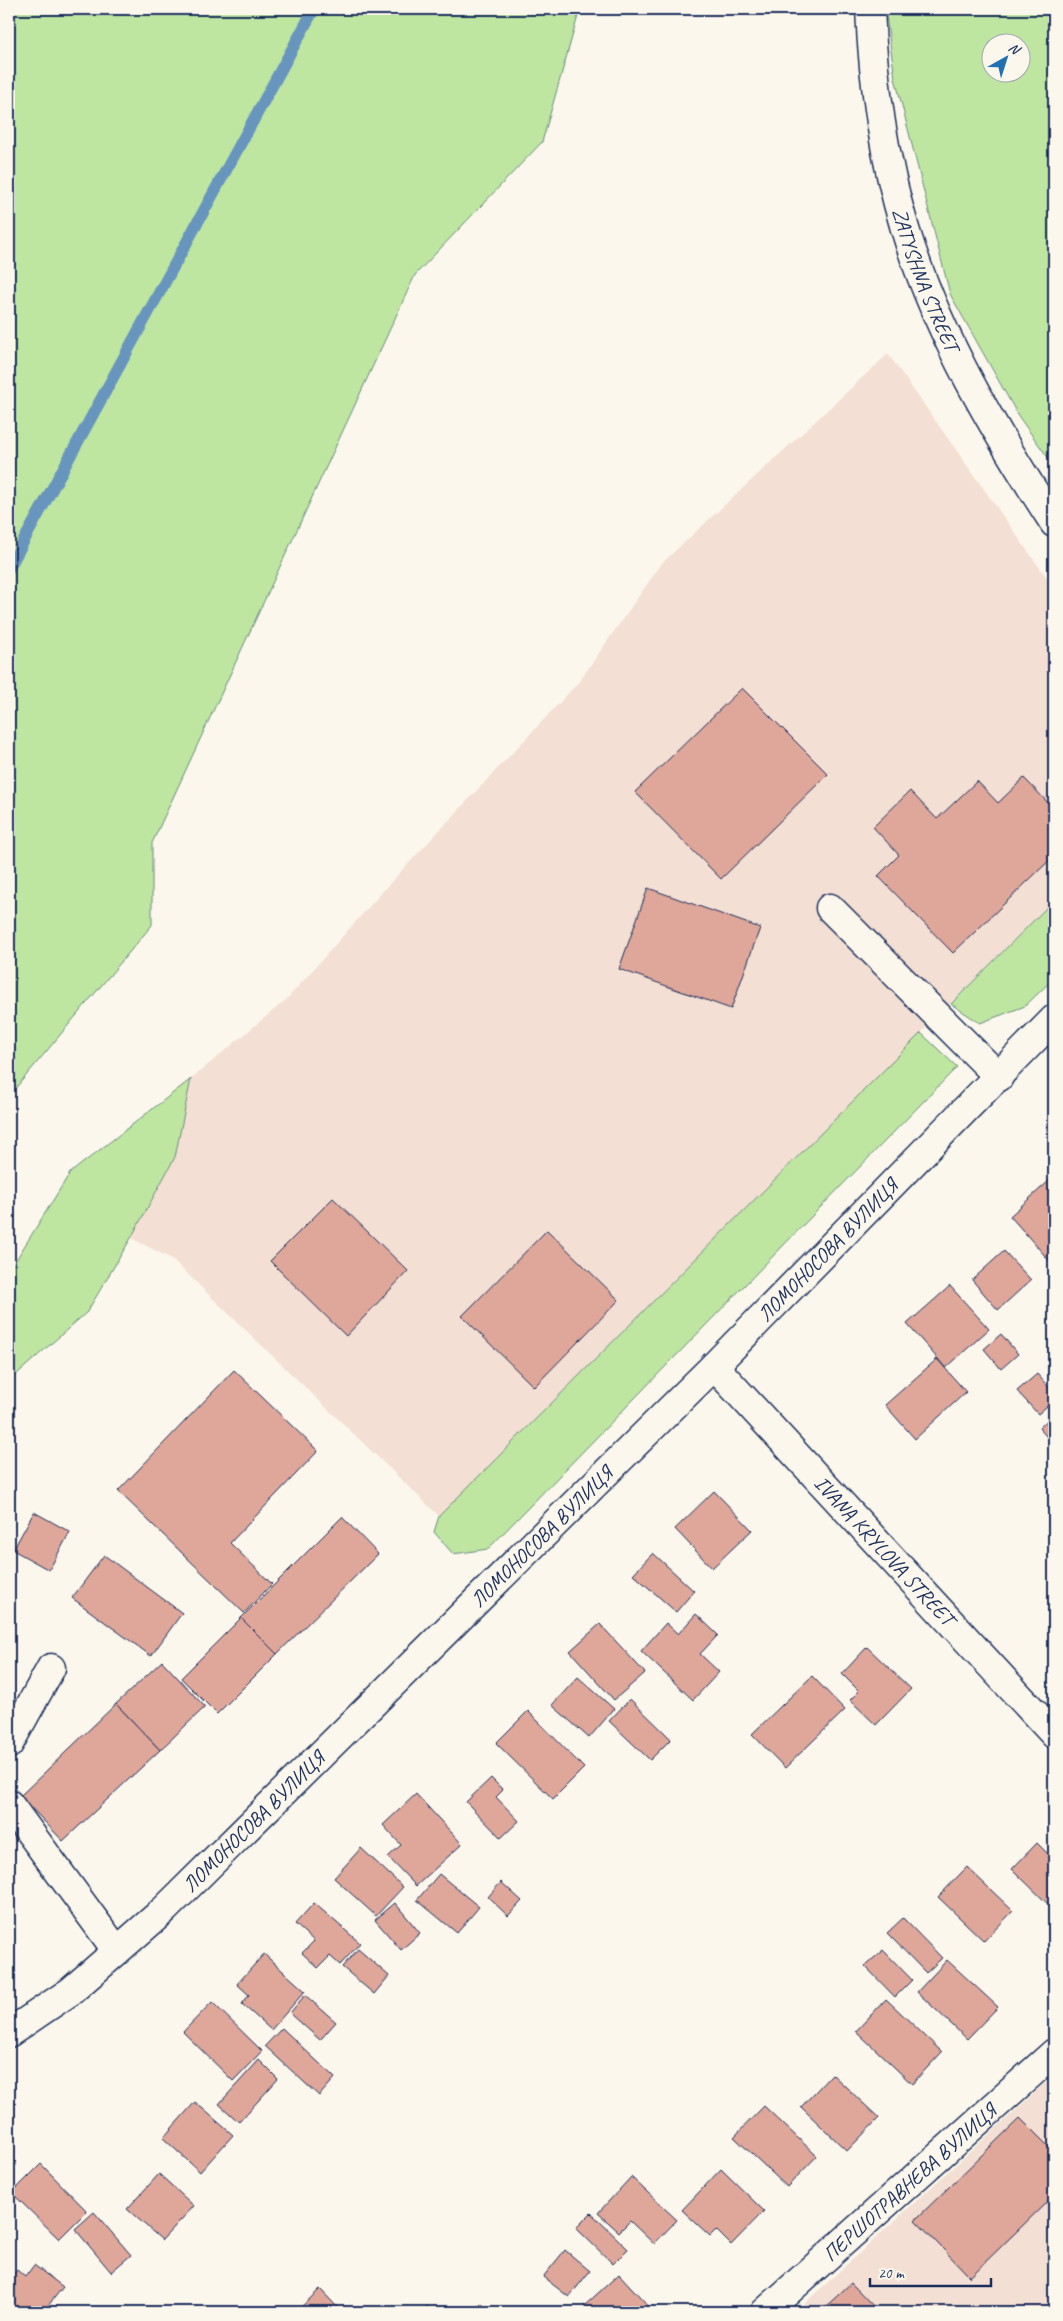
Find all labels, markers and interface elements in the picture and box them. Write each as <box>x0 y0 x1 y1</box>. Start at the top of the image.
north arrow <box>980 32 1030 82</box>
text: N <box>1005 39 1024 59</box>
street label: ZATYSHNA STREET <box>887 205 967 360</box>
street label: ЛОМОНОСОВА ВУЛИЦЯ <box>752 1171 905 1327</box>
street label: ЛОМОНОСОВА ВУЛИЦЯ <box>465 1459 620 1613</box>
street label: IVANA KRYLOVA STREET <box>809 1470 964 1635</box>
street label: ЛОМОНОСОВА ВУЛИЦЯ <box>177 1743 332 1897</box>
street label: ПЕРШОТРАВНЕВА ВУЛИЦЯ <box>817 2096 1004 2267</box>
scale bar <box>870 2256 992 2288</box>
text: 20 m <box>878 2264 905 2283</box>

